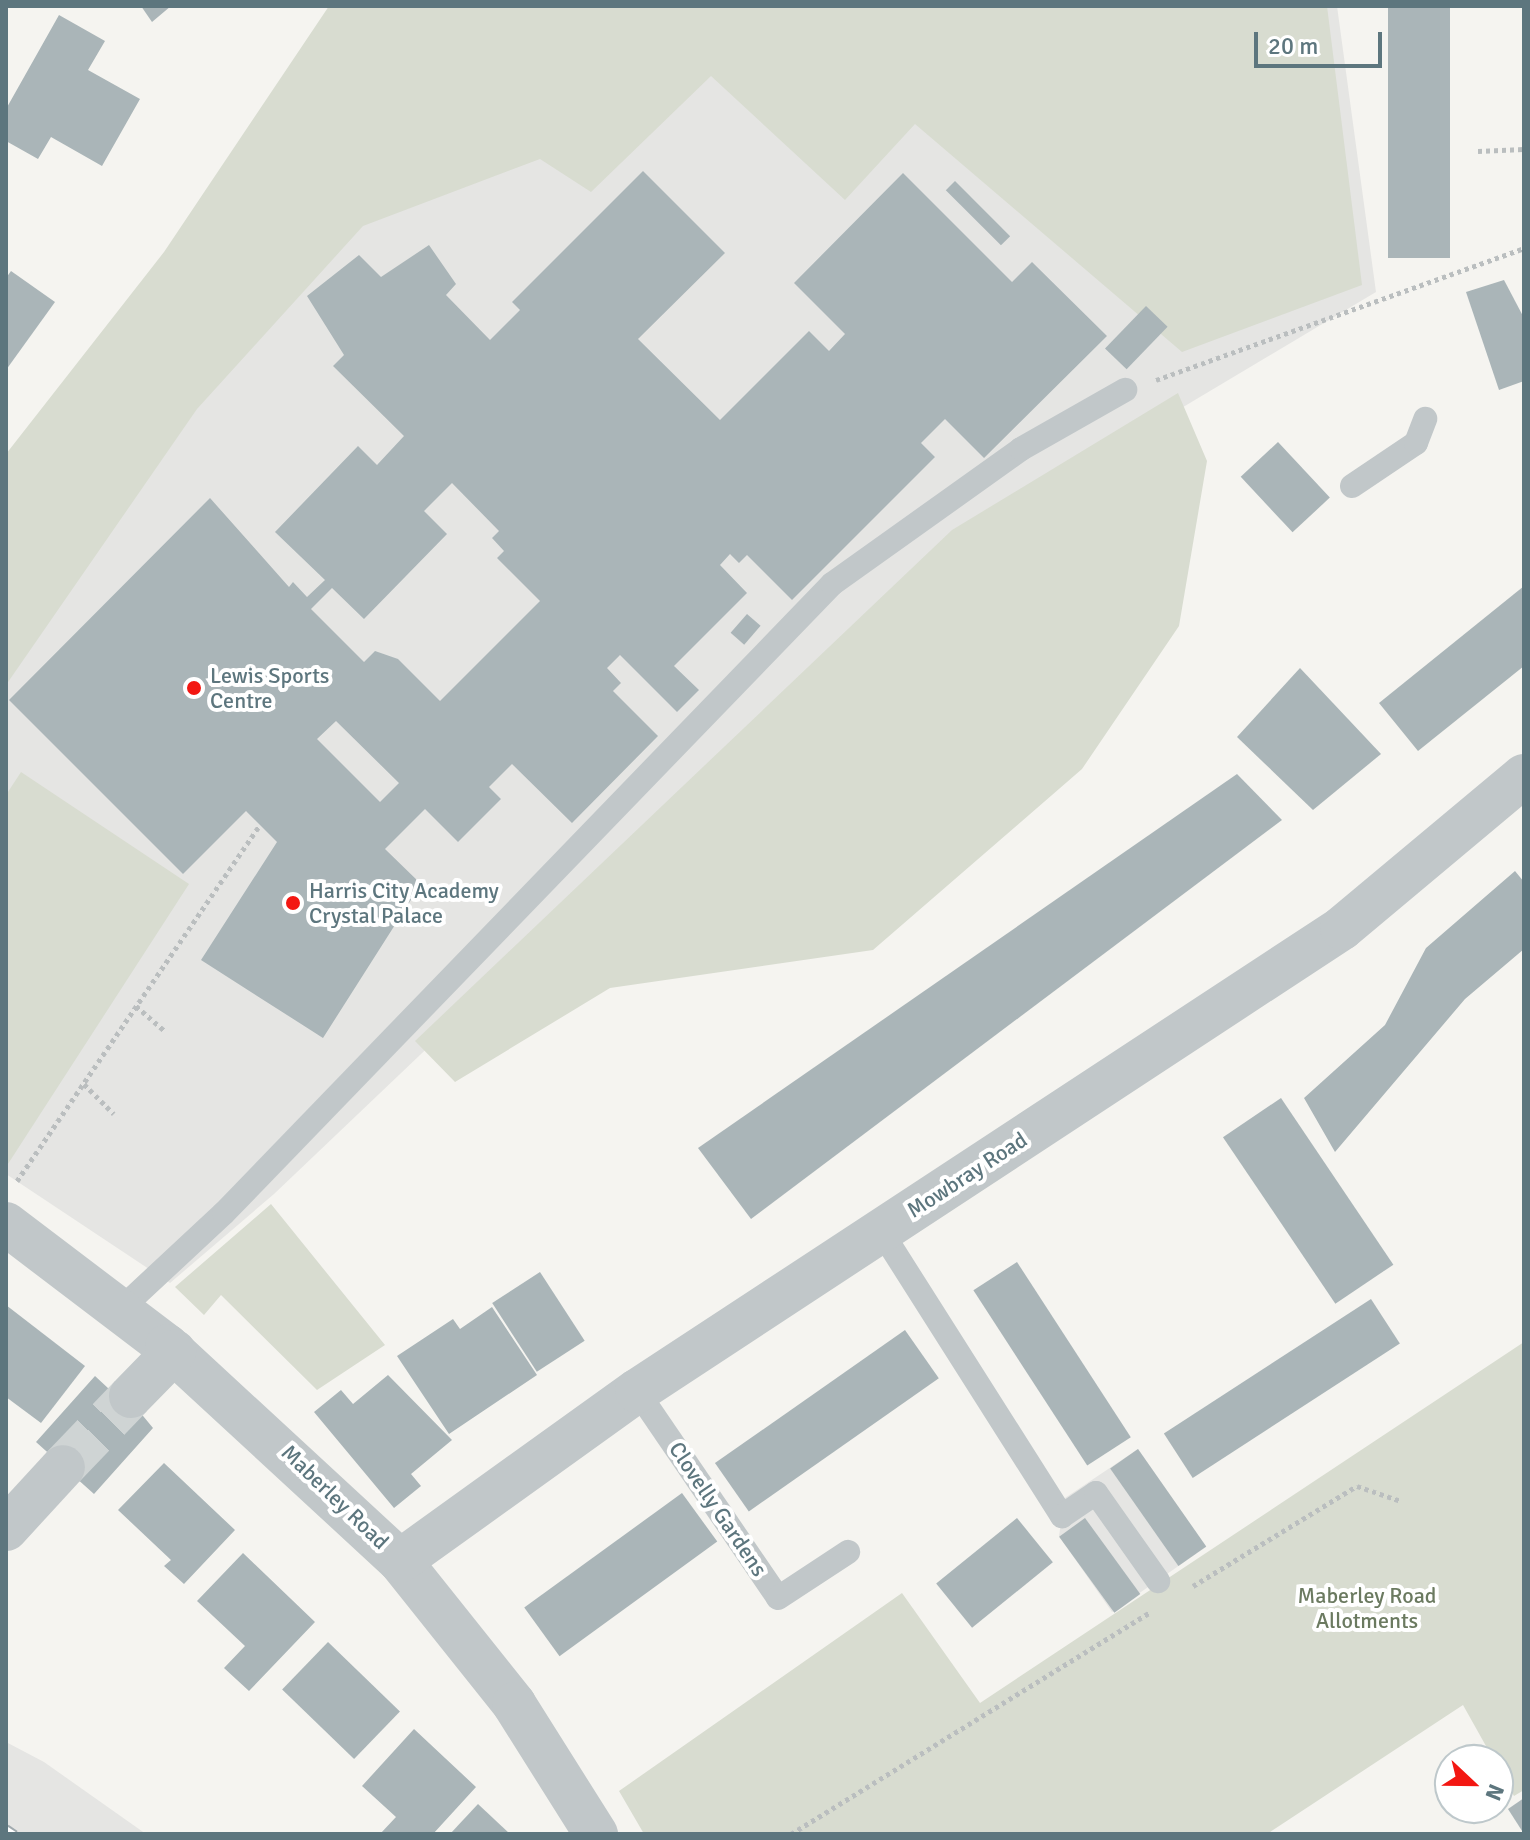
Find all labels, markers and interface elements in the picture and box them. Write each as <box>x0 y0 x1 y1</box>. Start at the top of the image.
scale bar <box>1258 16 1386 66</box>
text: 20 m <box>1268 31 1318 61</box>
place label: Lewis Sports Centre <box>210 662 329 714</box>
marker: Lewis Sports Centre <box>185 679 203 697</box>
place label: Harris City Academy Crystal Palace <box>309 877 499 928</box>
marker: Harris City Academy Crystal Palace <box>284 894 302 912</box>
street label: Mowbray Road <box>902 1126 1032 1224</box>
street label: Clovelly Gardens <box>663 1437 773 1581</box>
street label: Maberley Road <box>276 1439 394 1555</box>
park label: Maberley Road Allotments <box>1298 1582 1436 1634</box>
north arrow <box>1434 1744 1514 1824</box>
text: N <box>1479 1780 1510 1805</box>

